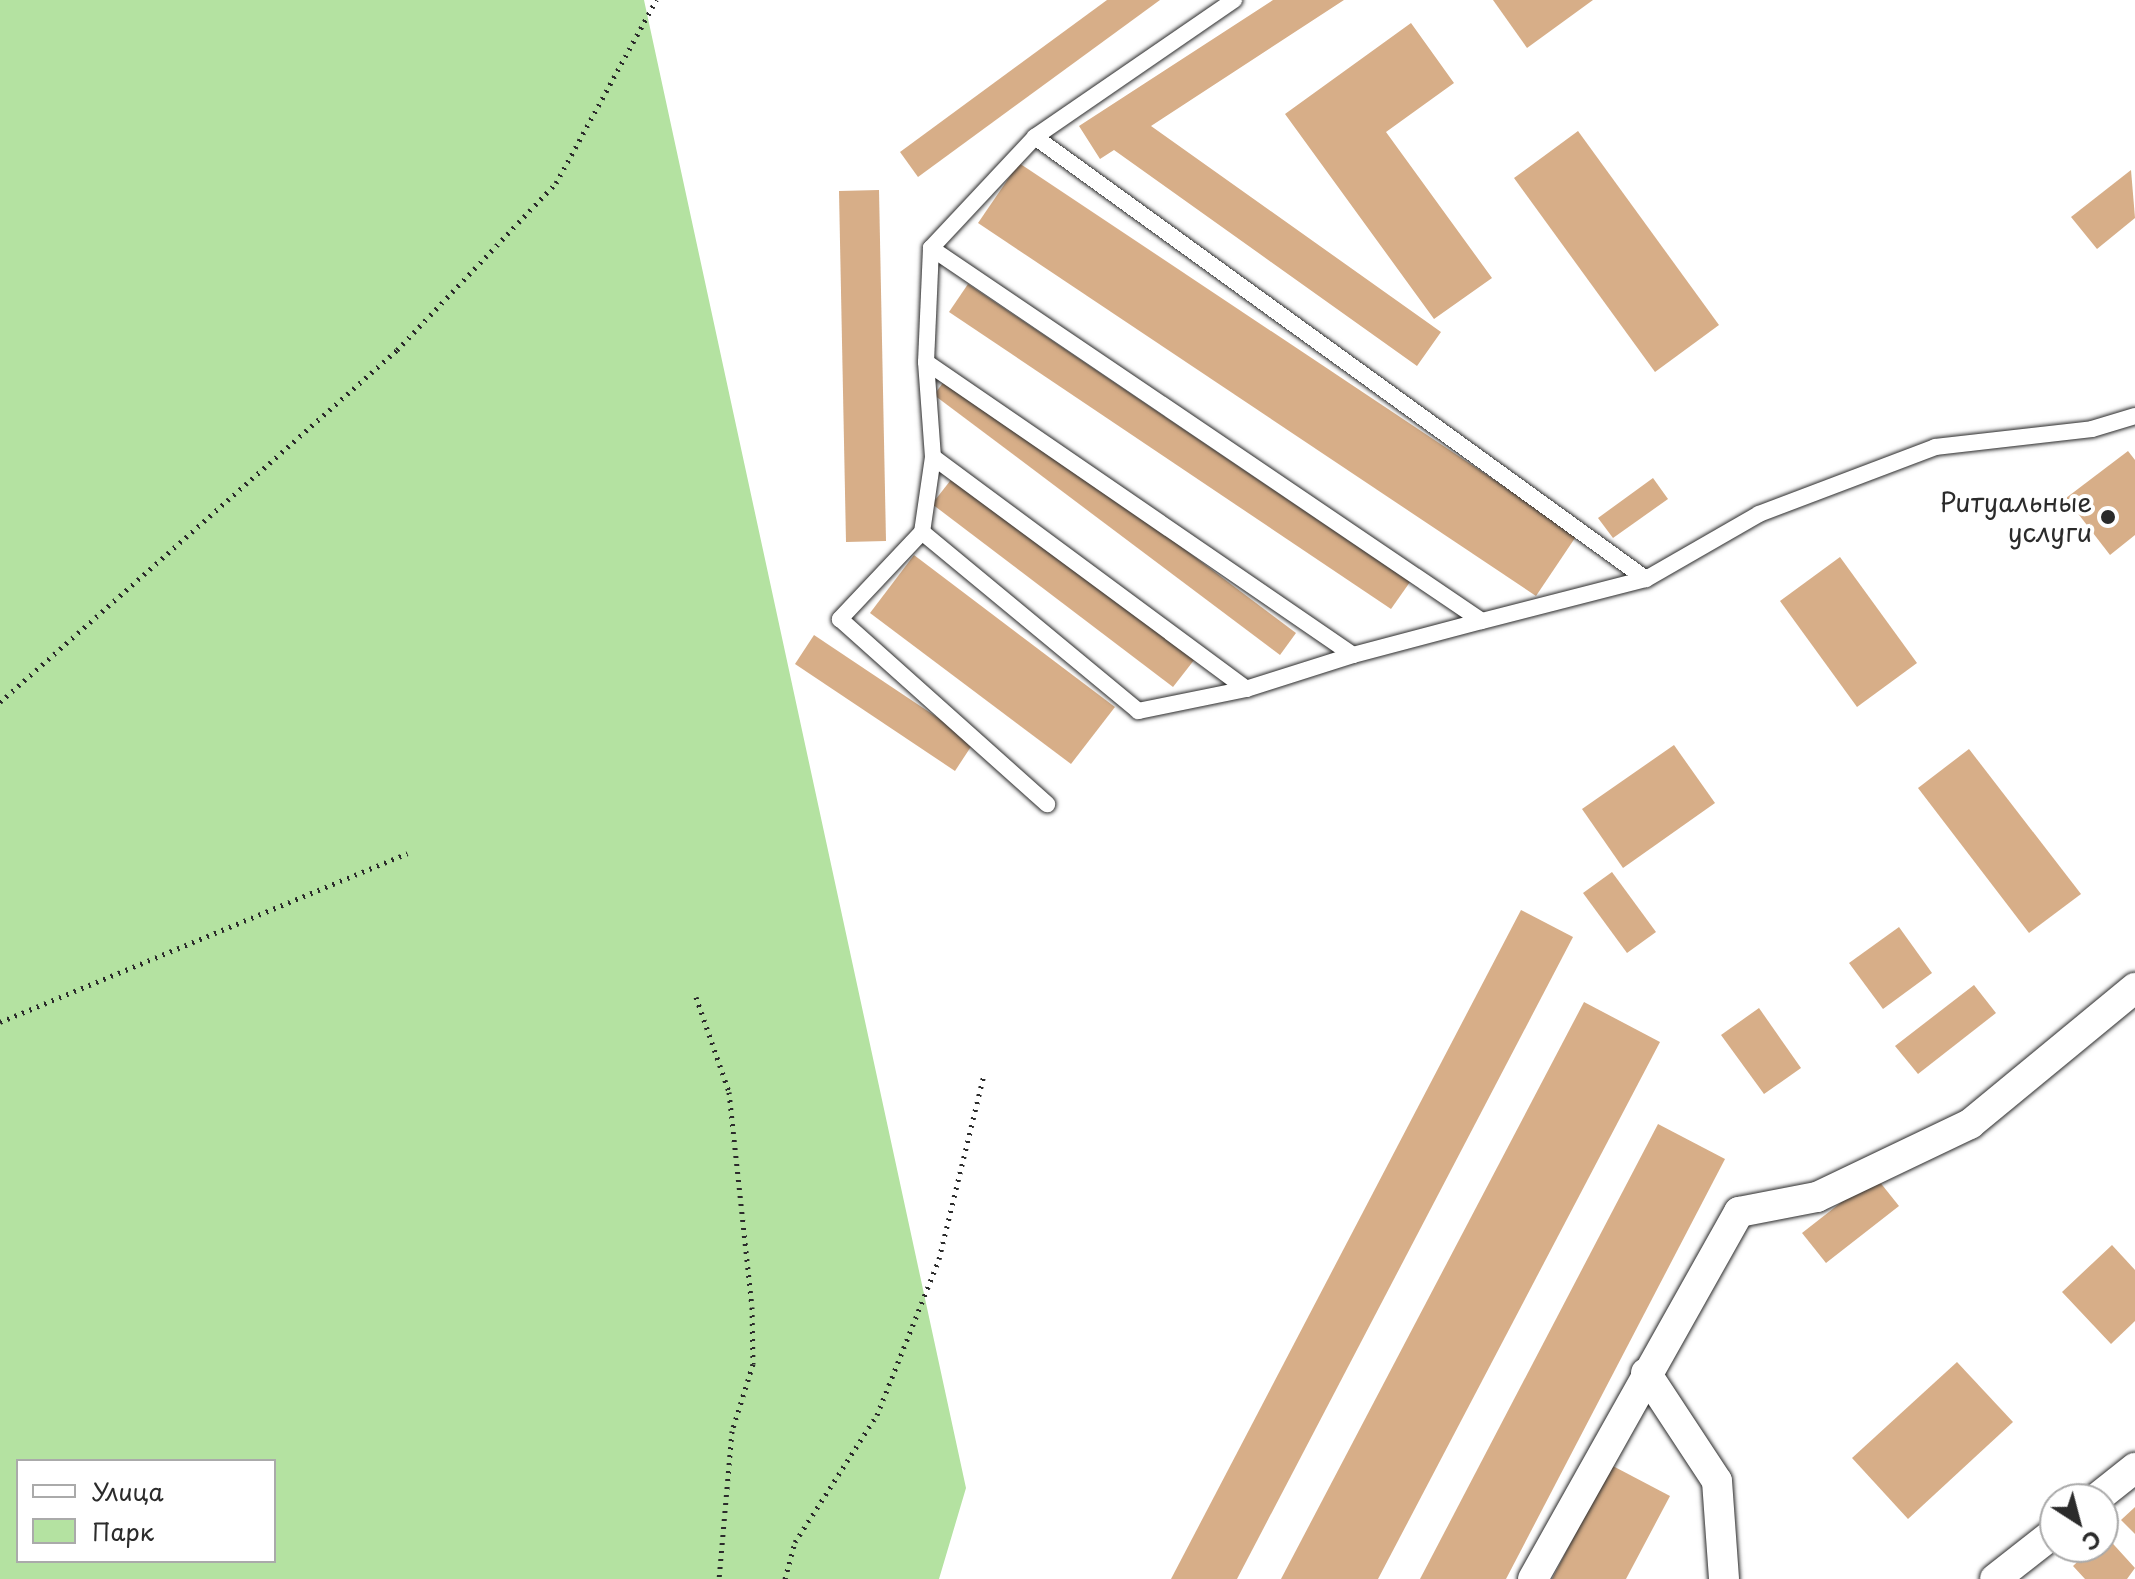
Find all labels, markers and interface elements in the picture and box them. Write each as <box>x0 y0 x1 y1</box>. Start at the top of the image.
place label: Ритуальные услуги <box>1940 486 2092 548</box>
marker: Ритуальные услуги <box>2099 508 2117 526</box>
legend <box>16 1459 276 1563</box>
text: Улица <box>92 1473 164 1509</box>
north arrow <box>2039 1483 2119 1563</box>
text: Парк <box>92 1513 154 1549</box>
text: С <box>2076 1523 2109 1559</box>

